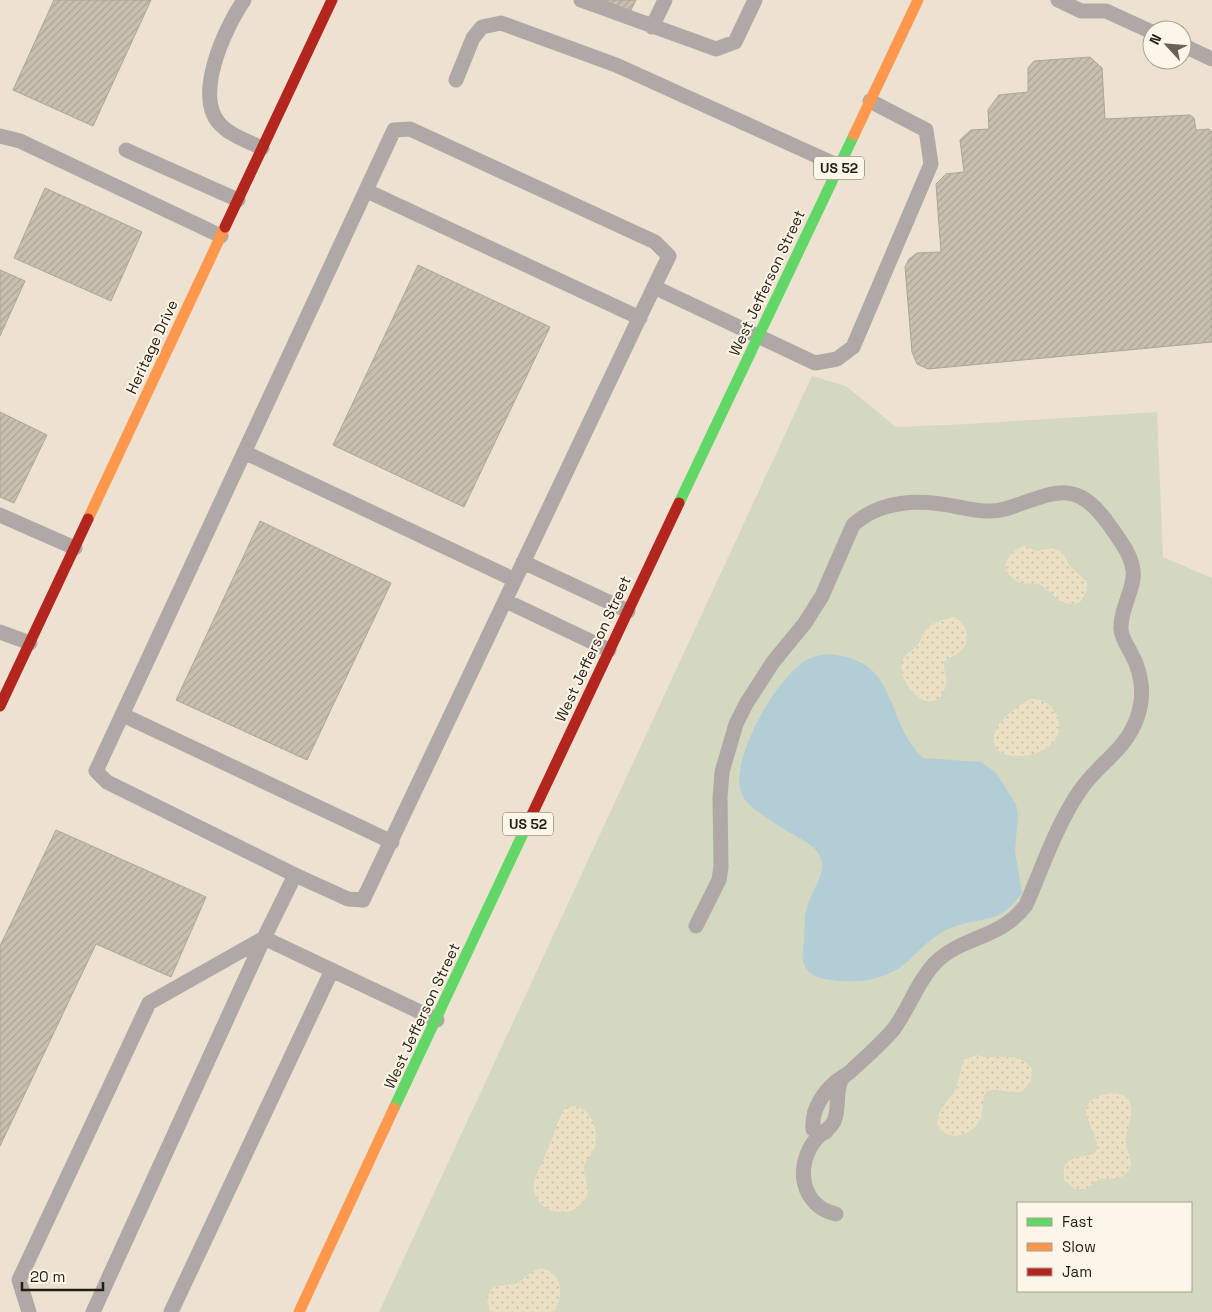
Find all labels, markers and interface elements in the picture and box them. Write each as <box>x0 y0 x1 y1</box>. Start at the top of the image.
north arrow <box>1142 20 1192 70</box>
text: N <box>1145 31 1165 47</box>
road number: US 52 <box>814 156 864 180</box>
street label: West Jefferson Street <box>724 207 809 359</box>
street label: Heritage Drive <box>121 297 182 397</box>
street label: West Jefferson Street <box>550 573 635 725</box>
road number: US 52 <box>503 812 553 836</box>
street label: West Jefferson Street <box>379 940 464 1092</box>
legend <box>1017 1202 1192 1292</box>
text: Fast <box>1062 1212 1093 1231</box>
text: Slow <box>1062 1237 1096 1256</box>
scale bar <box>22 1260 104 1292</box>
text: Jam <box>1062 1262 1092 1281</box>
text: 20 m <box>30 1267 65 1286</box>

